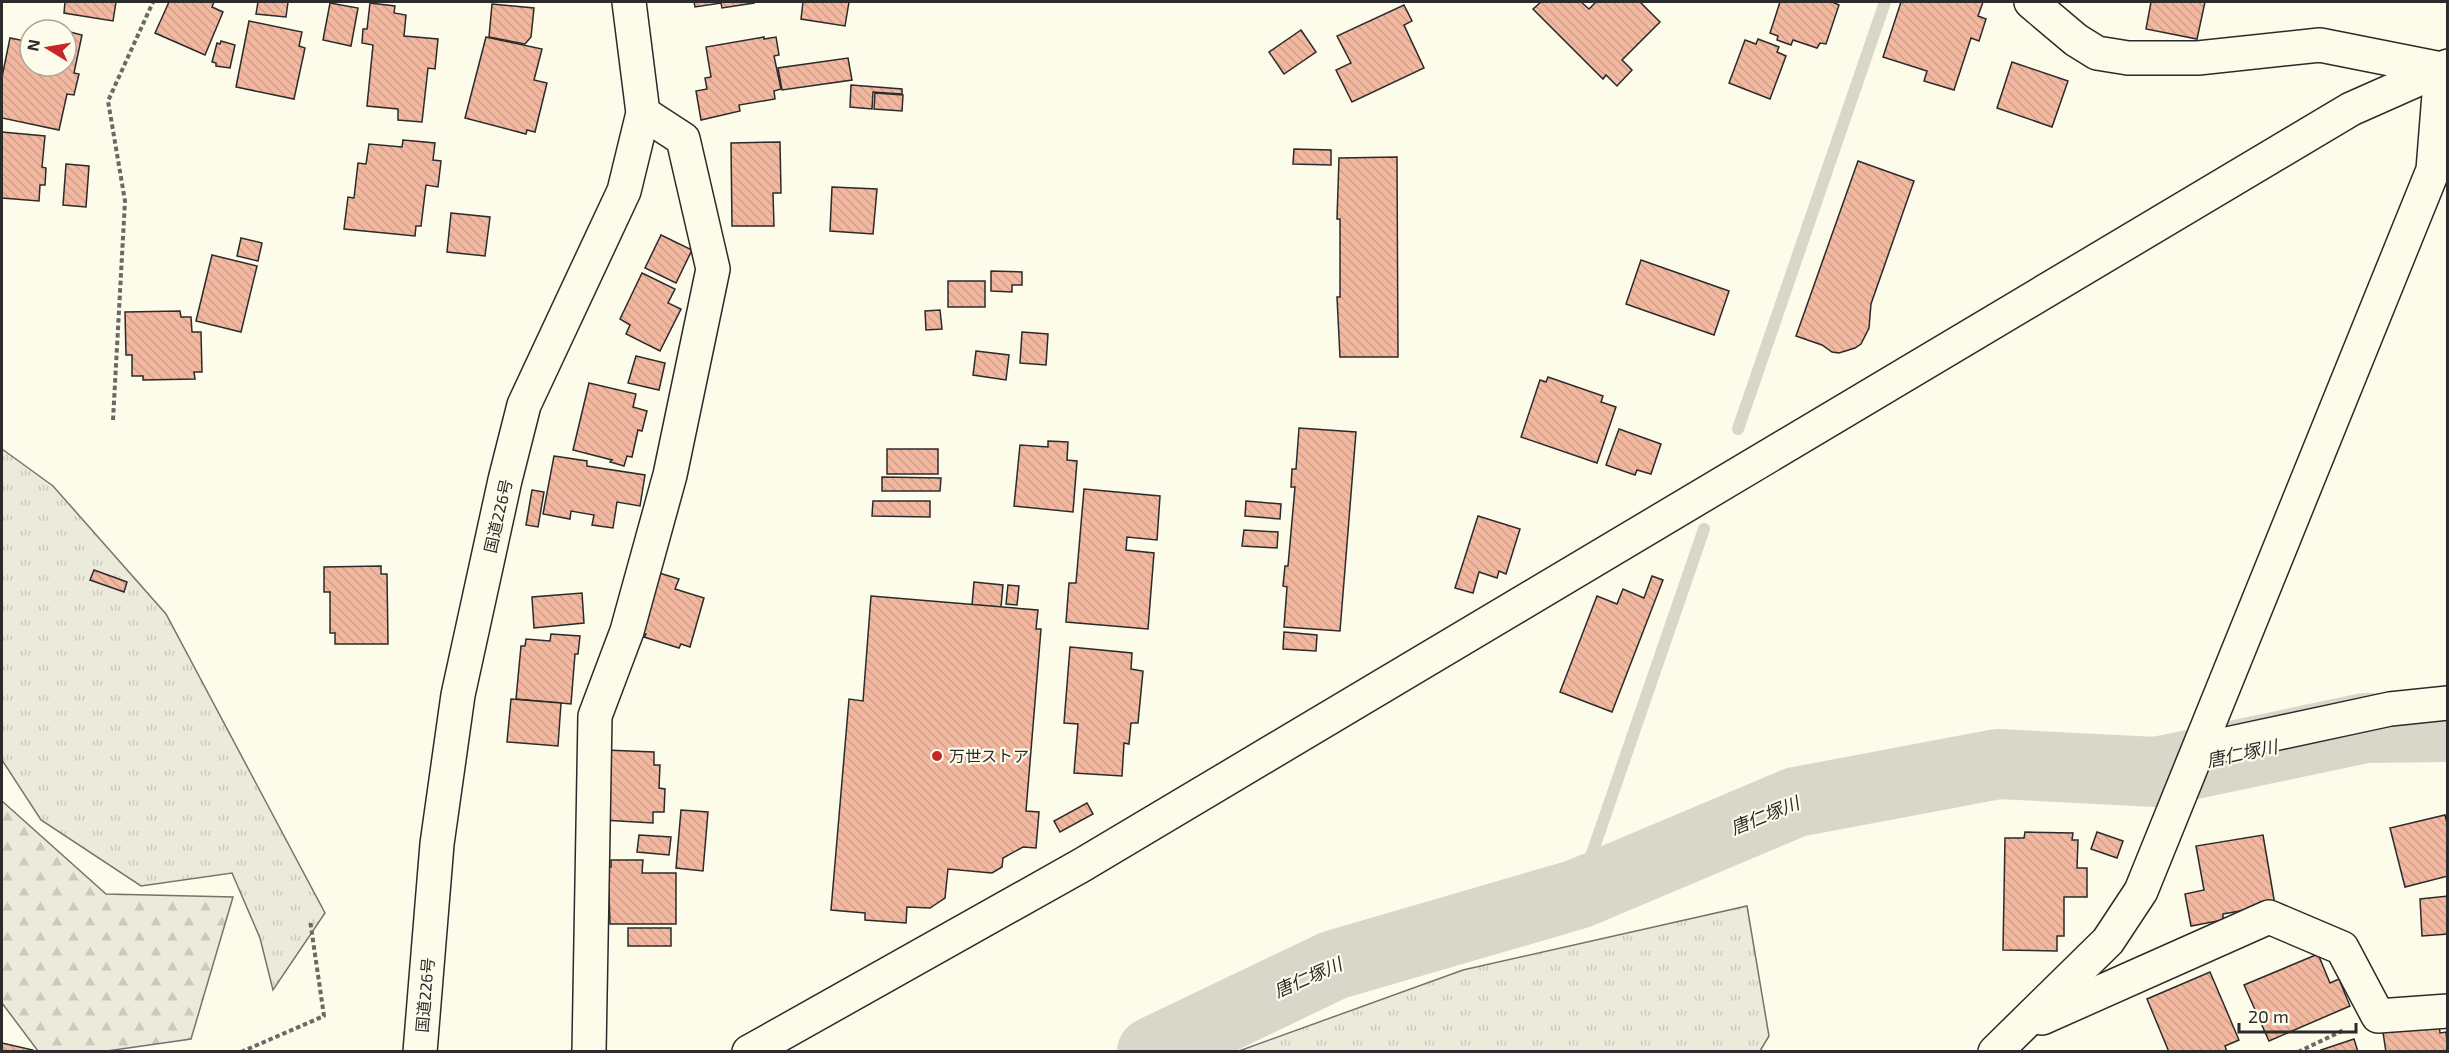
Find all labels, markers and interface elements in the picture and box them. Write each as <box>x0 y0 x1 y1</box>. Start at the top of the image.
north arrow <box>18 18 78 78</box>
text: N <box>22 38 43 53</box>
street label: 国道226号 <box>480 477 515 555</box>
water label: 唐仁塚川 <box>2204 734 2281 771</box>
place label: 万世ストア <box>949 746 1029 765</box>
marker: 万世ストア <box>930 749 944 763</box>
water label: 唐仁塚川 <box>1727 791 1804 839</box>
water label: 唐仁塚川 <box>1270 952 1347 1002</box>
street label: 国道226号 <box>412 957 437 1033</box>
scale bar <box>2239 996 2356 1034</box>
text: 20 m <box>2248 1005 2289 1027</box>

